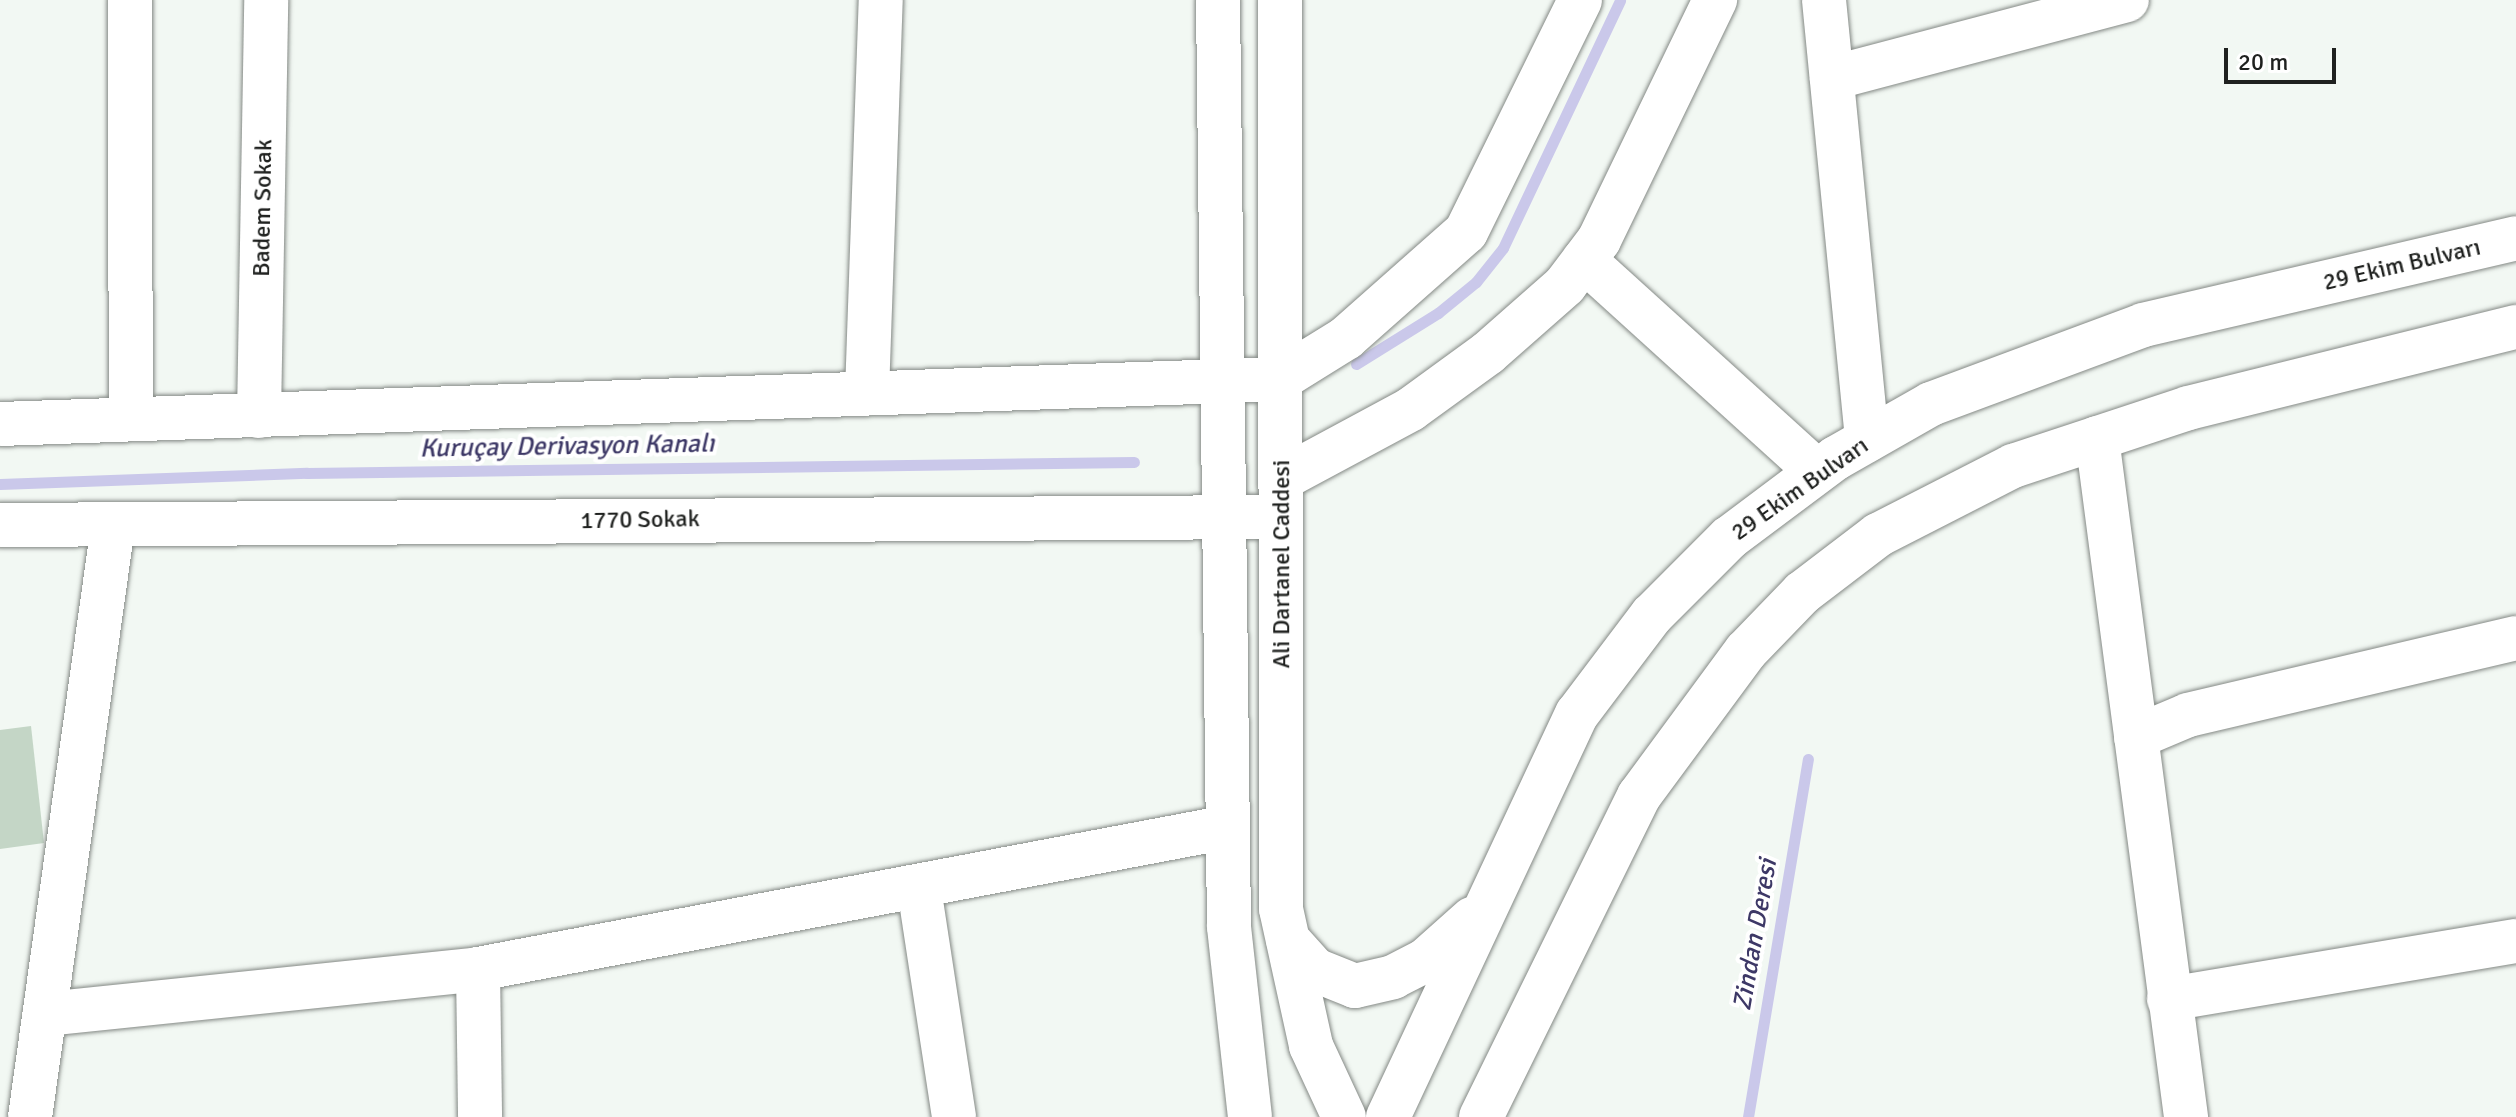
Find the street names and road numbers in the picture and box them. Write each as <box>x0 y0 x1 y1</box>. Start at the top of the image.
street label: Badem Sokak <box>247 139 279 277</box>
street label: 29 Ekim Bulvarı <box>2320 233 2484 297</box>
street label: 29 Ekim Bulvarı <box>1726 431 1874 547</box>
street label: Ali Dartanel Caddesi <box>1268 460 1296 668</box>
street label: 1770 Sokak <box>580 505 700 535</box>

